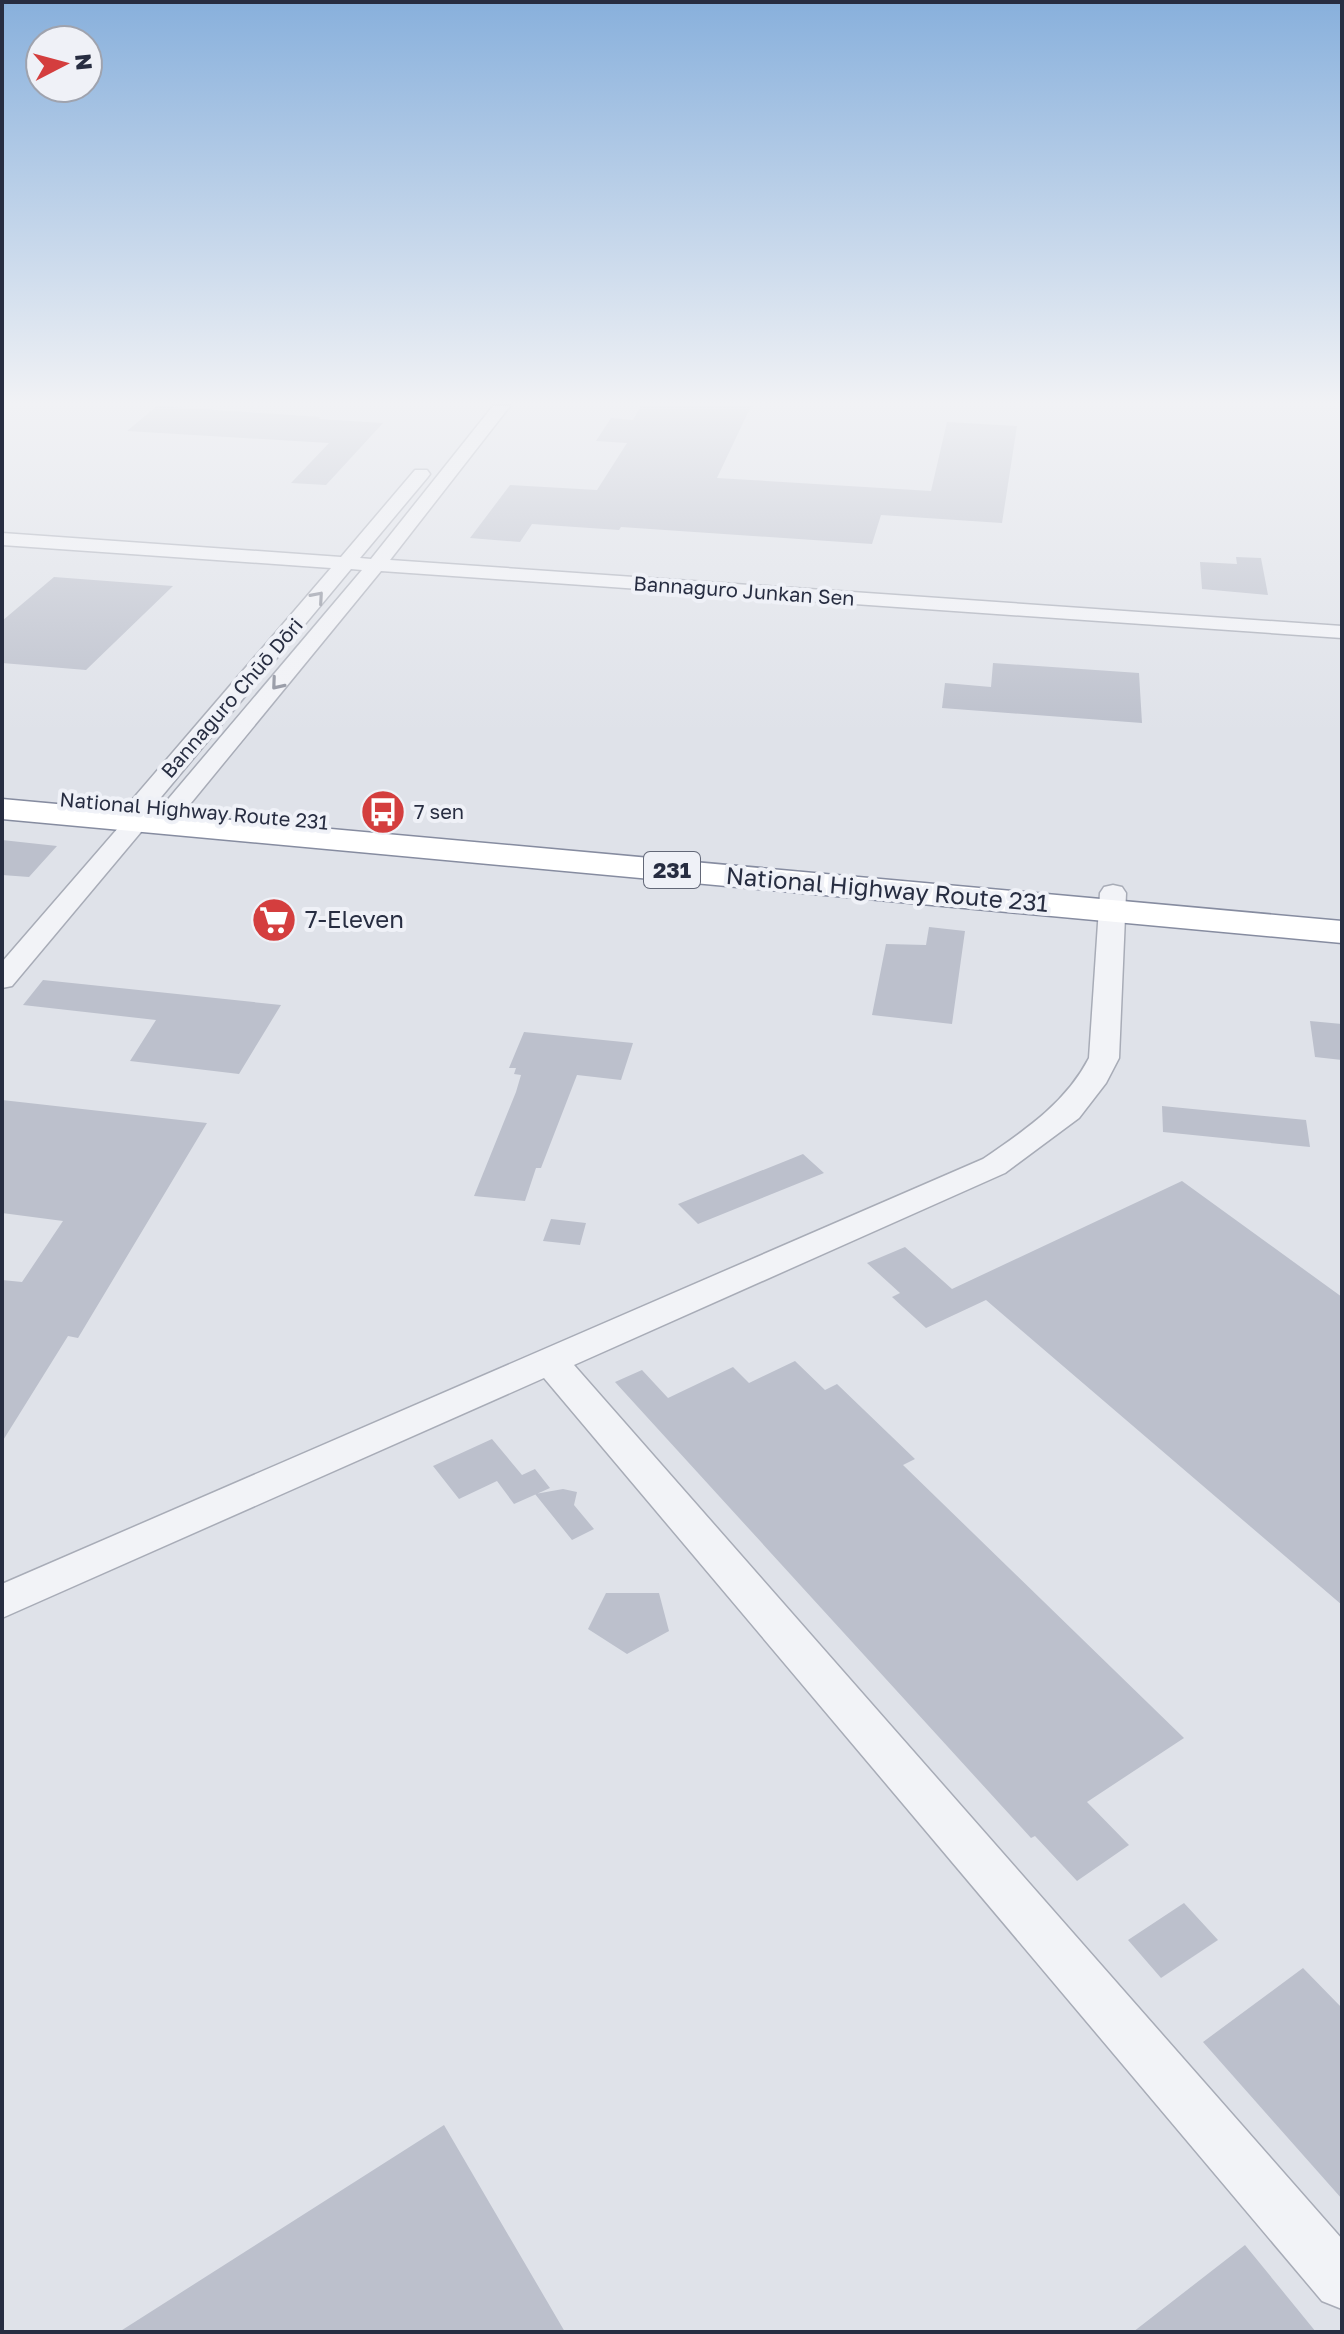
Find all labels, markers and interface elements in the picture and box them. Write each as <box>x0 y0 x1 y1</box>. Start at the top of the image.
north arrow <box>24 24 104 104</box>
text: N <box>70 52 99 72</box>
street label: Bannaguro Junkan Sen <box>633 570 855 610</box>
one-way arrow <box>308 592 323 607</box>
street label: Bannaguro Chūō Dōri <box>155 613 307 782</box>
one-way arrow <box>272 675 287 689</box>
street label: National Highway Route 231 <box>59 786 330 834</box>
bus stop icon: 7 sen <box>359 788 407 836</box>
place label: 7 sen <box>414 799 464 823</box>
road number: 231 <box>644 852 700 888</box>
street label: National Highway Route 231 <box>725 860 1050 917</box>
supermarket icon: 7-Eleven <box>250 896 298 944</box>
place label: 7-Eleven <box>305 904 404 933</box>

